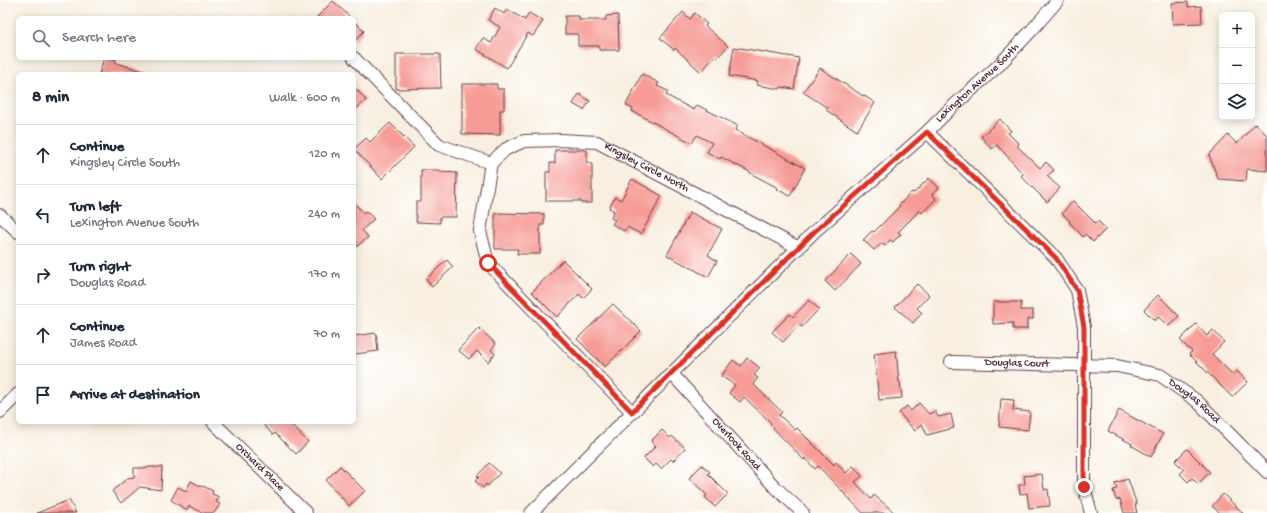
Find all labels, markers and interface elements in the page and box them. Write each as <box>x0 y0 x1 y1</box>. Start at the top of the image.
map controls <box>1219 12 1255 120</box>
button: + <box>1219 12 1255 48</box>
search box <box>16 16 356 60</box>
icon: search <box>30 27 52 49</box>
text: Search here <box>62 29 136 47</box>
street label: Lexington Avenue South <box>934 41 1022 125</box>
button: − <box>1219 48 1255 84</box>
button: layers <box>1219 84 1255 120</box>
text: 8 min <box>32 88 69 108</box>
text: Walk · 600 m <box>269 91 340 106</box>
text: Continue <box>70 138 124 156</box>
street label: Kingsley Circle North <box>602 141 691 195</box>
icon: ahead <box>32 144 54 166</box>
text: 120 m <box>309 147 340 162</box>
text: Kingsley Circle South <box>70 156 180 171</box>
text: Turn left <box>70 198 121 216</box>
icon: left <box>32 204 54 226</box>
text: 240 m <box>308 207 340 222</box>
text: Lexington Avenue South <box>70 216 199 231</box>
route start <box>479 254 497 272</box>
text: Turn right <box>70 258 130 276</box>
icon: right <box>32 264 54 286</box>
text: 170 m <box>308 267 340 282</box>
text: Douglas Road <box>70 276 145 291</box>
text: Continue <box>70 318 124 336</box>
icon: ahead <box>32 324 54 346</box>
text: 70 m <box>314 327 340 342</box>
text: James Road <box>70 336 136 351</box>
street label: Douglas Court <box>983 357 1051 370</box>
street label: Douglas Road <box>1165 376 1223 427</box>
icon: arrive <box>32 384 54 406</box>
text: Arrive at destination <box>70 386 200 404</box>
street label: Overlook Road <box>709 416 764 474</box>
street label: Orchard Place <box>233 441 287 494</box>
route end <box>1075 478 1093 496</box>

